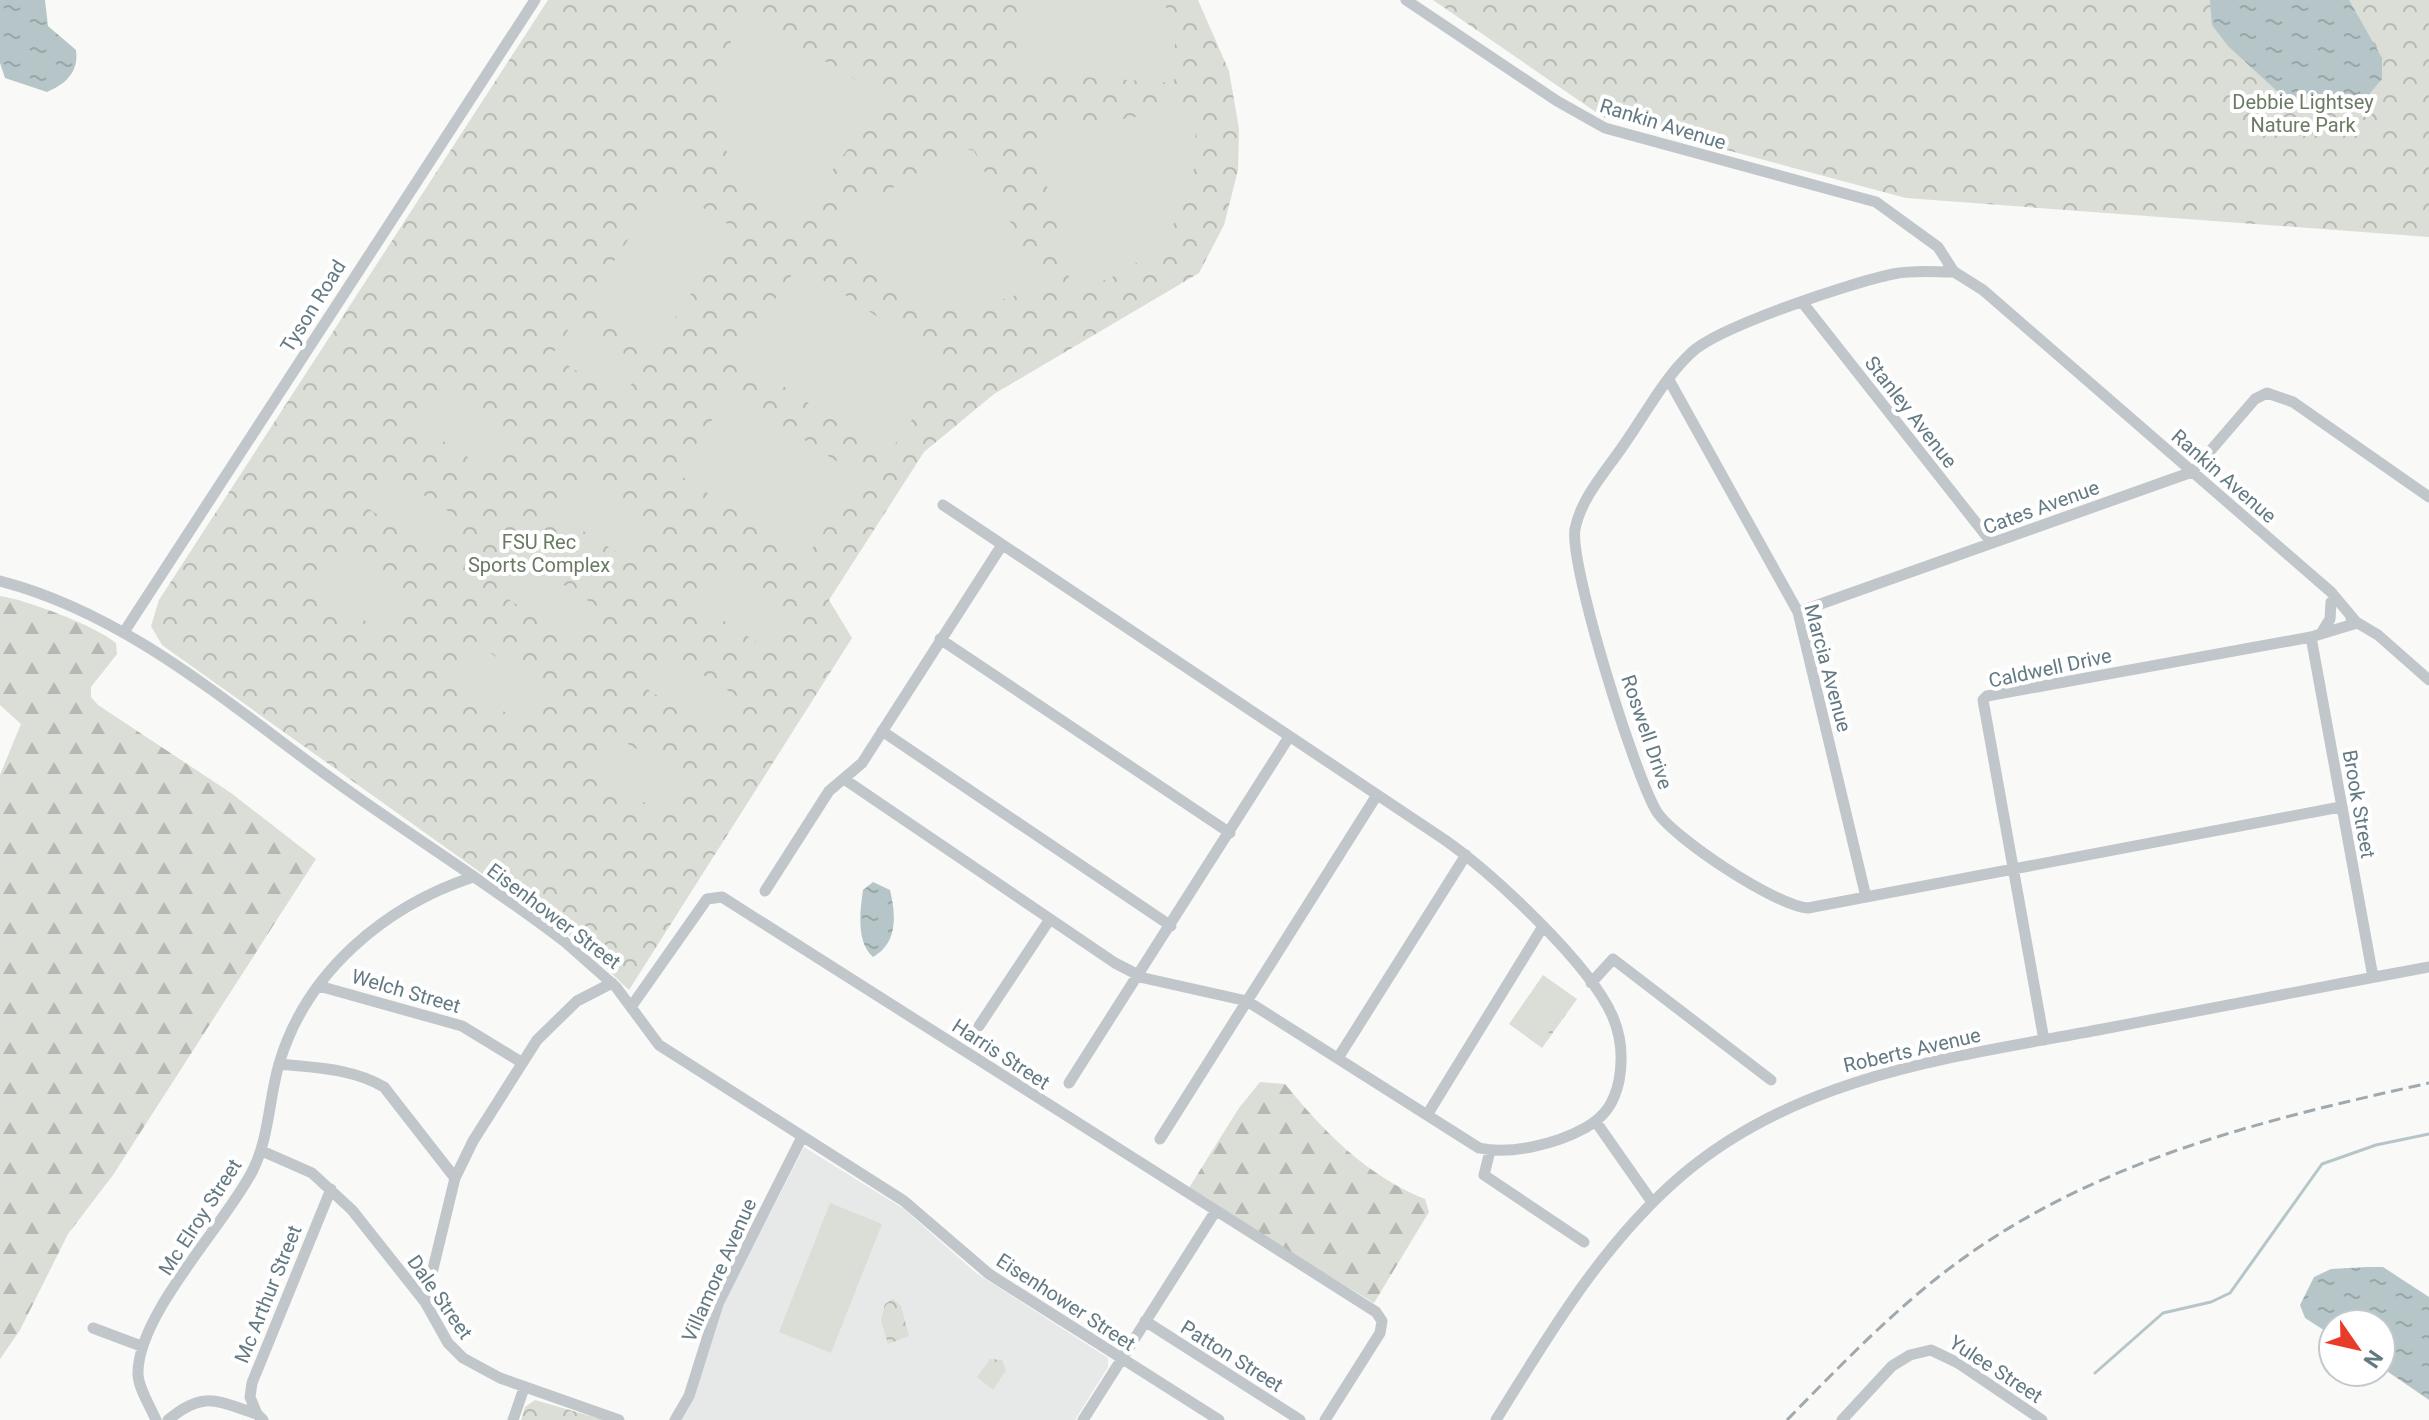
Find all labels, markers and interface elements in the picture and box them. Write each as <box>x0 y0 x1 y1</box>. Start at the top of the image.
park label: Debbie Lightsey Nature Park <box>2232 90 2374 137</box>
street label: Rankin Avenue <box>1597 93 1729 155</box>
street label: Tyson Road <box>275 255 351 357</box>
street label: Stanley Avenue <box>1860 351 1962 473</box>
street label: Rankin Avenue <box>2167 424 2281 528</box>
street label: Cates Avenue <box>1980 475 2102 539</box>
park label: FSU Rec Sports Complex <box>468 530 610 577</box>
street label: Marcia Avenue <box>1799 601 1857 735</box>
street label: Caldwell Drive <box>1986 643 2114 693</box>
street label: Roswell Drive <box>1616 672 1678 792</box>
street label: Brook Street <box>2338 748 2380 860</box>
street label: Eisenhower Street <box>483 858 625 974</box>
street label: Welch Street <box>349 964 463 1018</box>
street label: Harris Street <box>948 1014 1054 1094</box>
street label: Roberts Avenue <box>1841 1023 1983 1077</box>
street label: Mc Elroy Street <box>153 1154 247 1280</box>
street label: Villamore Avenue <box>677 1194 761 1346</box>
street label: Mc Arthur Street <box>229 1222 307 1366</box>
street label: Eisenhower Street <box>992 1248 1140 1356</box>
street label: Dale Street <box>402 1250 478 1344</box>
north arrow <box>2317 1308 2397 1388</box>
street label: Patton Street <box>1176 1315 1288 1397</box>
street label: Yulee Street <box>1945 1330 2047 1408</box>
text: N <box>2358 1345 2388 1372</box>

